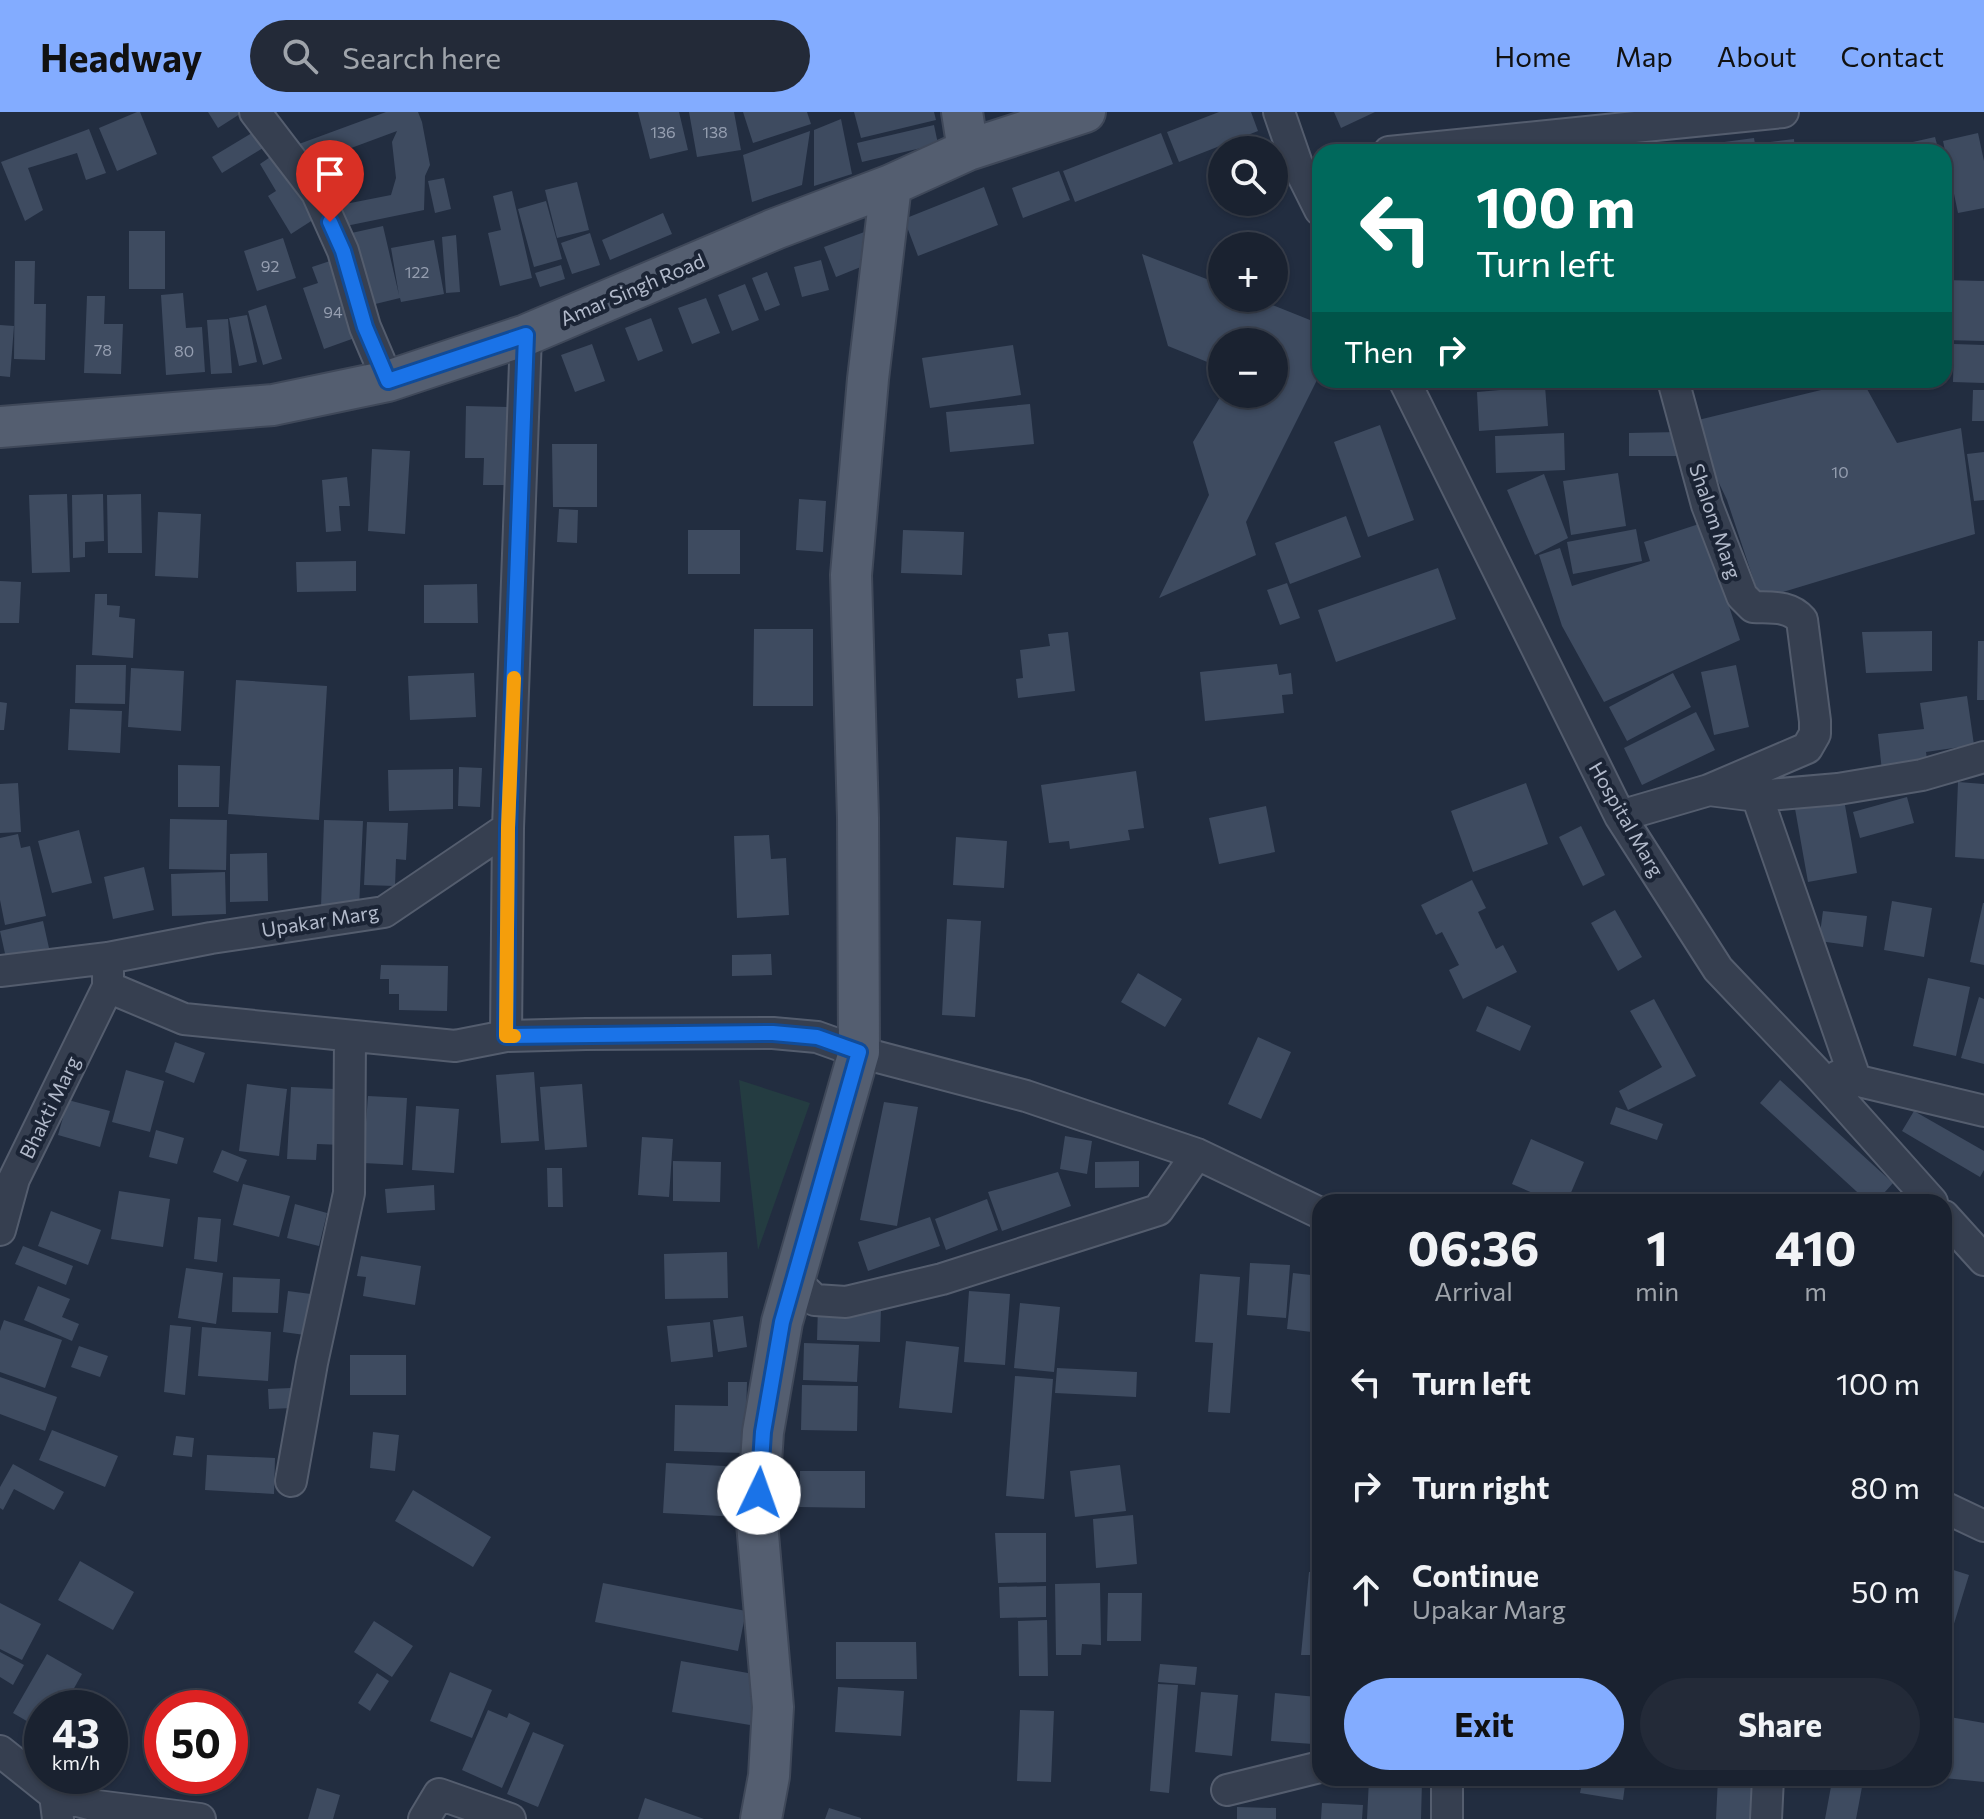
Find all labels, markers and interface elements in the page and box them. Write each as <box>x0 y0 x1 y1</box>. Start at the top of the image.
search box <box>250 20 810 92</box>
text: Headway <box>40 33 202 80</box>
icon: search <box>278 34 322 78</box>
text: Search here <box>342 38 501 75</box>
text: Home <box>1494 39 1571 73</box>
text: Map <box>1615 39 1673 73</box>
text: About <box>1717 39 1797 73</box>
text: Contact <box>1841 39 1944 73</box>
house number: 136 <box>650 122 676 141</box>
house number: 138 <box>702 122 728 141</box>
map controls <box>1208 136 1288 408</box>
button: search <box>1208 136 1288 216</box>
pin <box>296 140 364 222</box>
icon: arrive <box>308 152 352 196</box>
text: 100 m <box>1476 171 1635 240</box>
icon: left <box>1344 176 1448 280</box>
button: + <box>1208 232 1288 312</box>
text: Turn left <box>1476 240 1615 284</box>
street label: Amar Singh Road <box>556 248 708 330</box>
house number: 92 <box>261 256 279 275</box>
house number: 122 <box>405 262 429 281</box>
house number: 94 <box>323 302 343 321</box>
button: − <box>1208 328 1288 408</box>
icon: right <box>1429 328 1473 372</box>
text: Then <box>1344 332 1413 369</box>
house number: 78 <box>94 340 112 359</box>
house number: 80 <box>174 341 194 360</box>
street label: Shalom Marg <box>1685 460 1747 582</box>
house number: 10 <box>1831 462 1849 481</box>
street label: Hospital Marg <box>1584 757 1670 881</box>
street label: Upakar Marg <box>260 899 380 941</box>
street label: Bhakti Marg <box>14 1052 84 1162</box>
text: 06:36 <box>1408 1217 1539 1276</box>
text: 1 <box>1646 1217 1668 1276</box>
text: 410 <box>1775 1217 1856 1276</box>
text: Arrival <box>1434 1275 1513 1306</box>
text: min <box>1635 1275 1679 1306</box>
text: m <box>1804 1275 1827 1306</box>
icon: left <box>1344 1360 1388 1404</box>
text: Turn left <box>1412 1364 1531 1401</box>
text: 100 m <box>1836 1364 1920 1401</box>
position arrow <box>717 1451 801 1535</box>
icon: right <box>1344 1464 1388 1508</box>
text: Turn right <box>1412 1468 1549 1505</box>
text: 80 m <box>1850 1468 1920 1505</box>
text: Continue <box>1412 1556 1539 1593</box>
icon: ahead <box>1344 1568 1388 1612</box>
text: 50 m <box>1851 1572 1920 1609</box>
text: Upakar Marg <box>1412 1593 1566 1624</box>
button: Exit <box>1344 1678 1624 1770</box>
button: Share <box>1640 1678 1920 1770</box>
speed limit sign: 50 <box>144 1690 248 1794</box>
text: 43 <box>52 1707 100 1756</box>
text: km/h <box>52 1750 100 1774</box>

